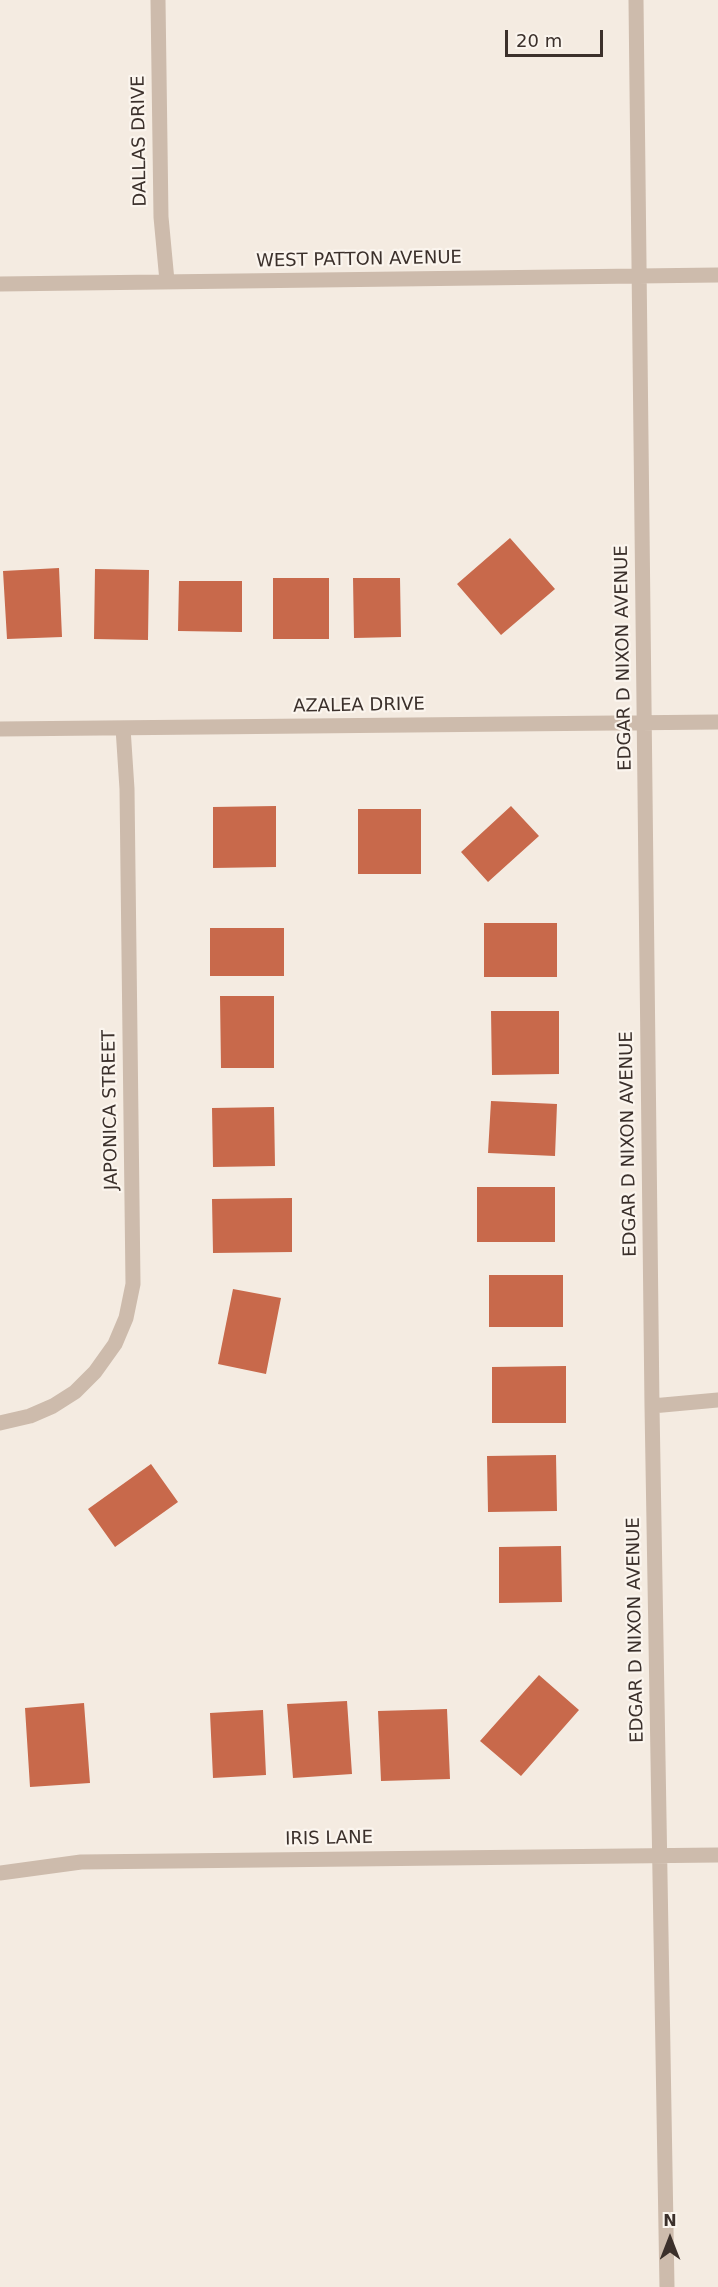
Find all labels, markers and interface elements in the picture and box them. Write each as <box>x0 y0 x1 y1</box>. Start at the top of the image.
scale bar <box>508 18 606 56</box>
text: 20 m <box>516 30 562 51</box>
street label: DALLAS DRIVE <box>128 75 152 207</box>
street label: WEST PATTON AVENUE <box>256 247 462 273</box>
street label: EDGAR D NIXON AVENUE <box>611 545 637 771</box>
street label: AZALEA DRIVE <box>293 694 425 718</box>
street label: JAPONICA STREET <box>99 1030 123 1190</box>
street label: EDGAR D NIXON AVENUE <box>616 1031 642 1257</box>
street label: EDGAR D NIXON AVENUE <box>623 1517 649 1743</box>
street label: IRIS LANE <box>285 1827 373 1851</box>
north arrow <box>640 2209 700 2269</box>
text: N <box>663 2211 677 2230</box>

